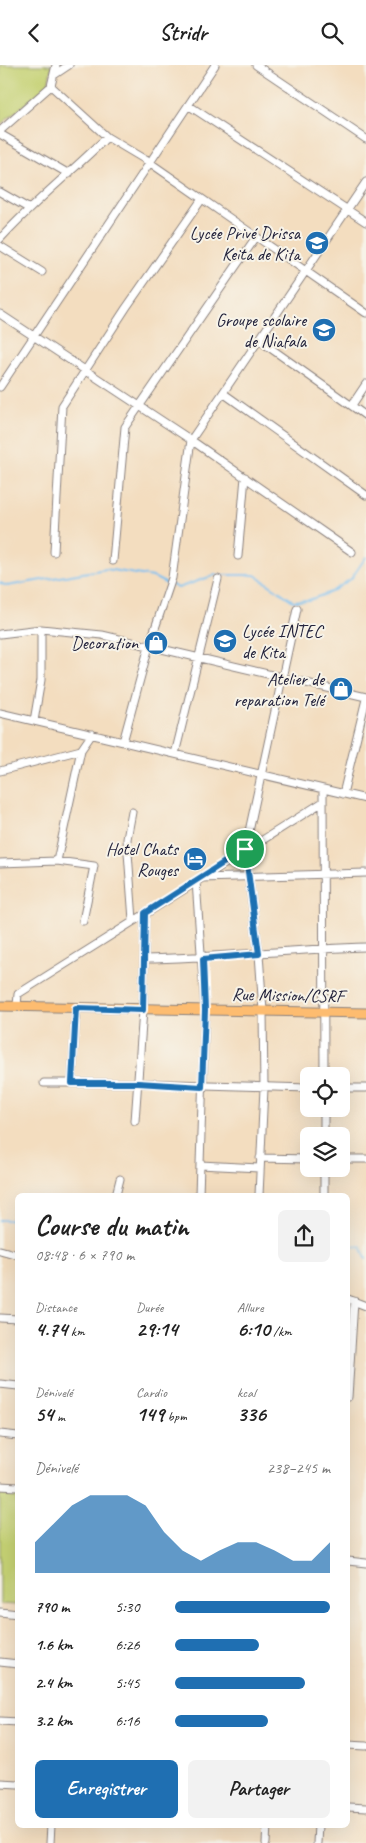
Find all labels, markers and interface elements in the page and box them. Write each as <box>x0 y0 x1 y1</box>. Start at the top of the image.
icon: back <box>20 19 48 47</box>
text: Stridr <box>159 19 207 47</box>
icon: search <box>318 19 346 47</box>
place label: Lycée Privé Drissa Keita de Kita <box>190 222 302 265</box>
school or university icon: Lycée Privé Drissa Keita de Kita <box>304 230 330 256</box>
place label: Groupe scolaire de Niafala <box>216 309 308 352</box>
school or university icon: Groupe scolaire de Niafala <box>311 317 337 343</box>
place label: Lycée INTEC de Kita <box>242 620 325 663</box>
school or university icon: Lycée INTEC de Kita <box>212 628 238 654</box>
shop icon: Decoration <box>143 630 169 656</box>
place label: Decoration <box>71 632 139 654</box>
place label: Atelier de reparation Telé <box>234 668 327 711</box>
shop icon: Atelier de reparation Telé <box>328 676 354 702</box>
pin <box>224 828 266 870</box>
icon: arrive <box>231 835 259 863</box>
place label: Hotel Chats Rouges <box>106 838 180 881</box>
hotel icon: Hotel Chats Rouges <box>182 846 208 872</box>
street label: Rue Mission/CSRF <box>232 983 348 1007</box>
map controls <box>300 1067 350 1177</box>
button: locate <box>300 1067 350 1117</box>
button: layers <box>300 1127 350 1177</box>
text: Course du matin <box>35 1208 188 1243</box>
button: share <box>278 1210 330 1262</box>
text: 08:48 · 6 × 790 m <box>35 1245 134 1265</box>
text: Distance <box>35 1299 77 1316</box>
text: Durée <box>136 1299 163 1316</box>
text: Allure <box>237 1299 264 1316</box>
text: 4.74 <box>35 1316 67 1342</box>
text: 29:14 <box>136 1316 178 1342</box>
text: 6:10 <box>237 1316 270 1342</box>
text: km <box>67 1323 85 1340</box>
text: /km <box>270 1323 292 1340</box>
text: Dénivelé <box>35 1384 73 1401</box>
text: Cardio <box>136 1384 167 1401</box>
text: kcal <box>237 1384 256 1401</box>
text: 54 <box>35 1401 54 1427</box>
text: 149 <box>136 1401 164 1427</box>
text: 336 <box>237 1401 266 1427</box>
text: m <box>54 1408 65 1425</box>
text: bpm <box>164 1408 187 1425</box>
text: Dénivelé <box>35 1458 78 1478</box>
text: 238–245 m <box>267 1458 330 1478</box>
text: 790 m <box>35 1597 69 1617</box>
text: 5:30 <box>115 1597 140 1617</box>
text: 1.6 km <box>35 1635 73 1655</box>
text: 6:26 <box>115 1635 140 1655</box>
text: 2.4 km <box>35 1673 72 1693</box>
text: 5:45 <box>115 1673 140 1693</box>
text: 3.2 km <box>35 1711 72 1731</box>
text: 6:16 <box>115 1711 140 1731</box>
button: Enregistrer <box>35 1760 178 1818</box>
button: Partager <box>188 1760 330 1818</box>

